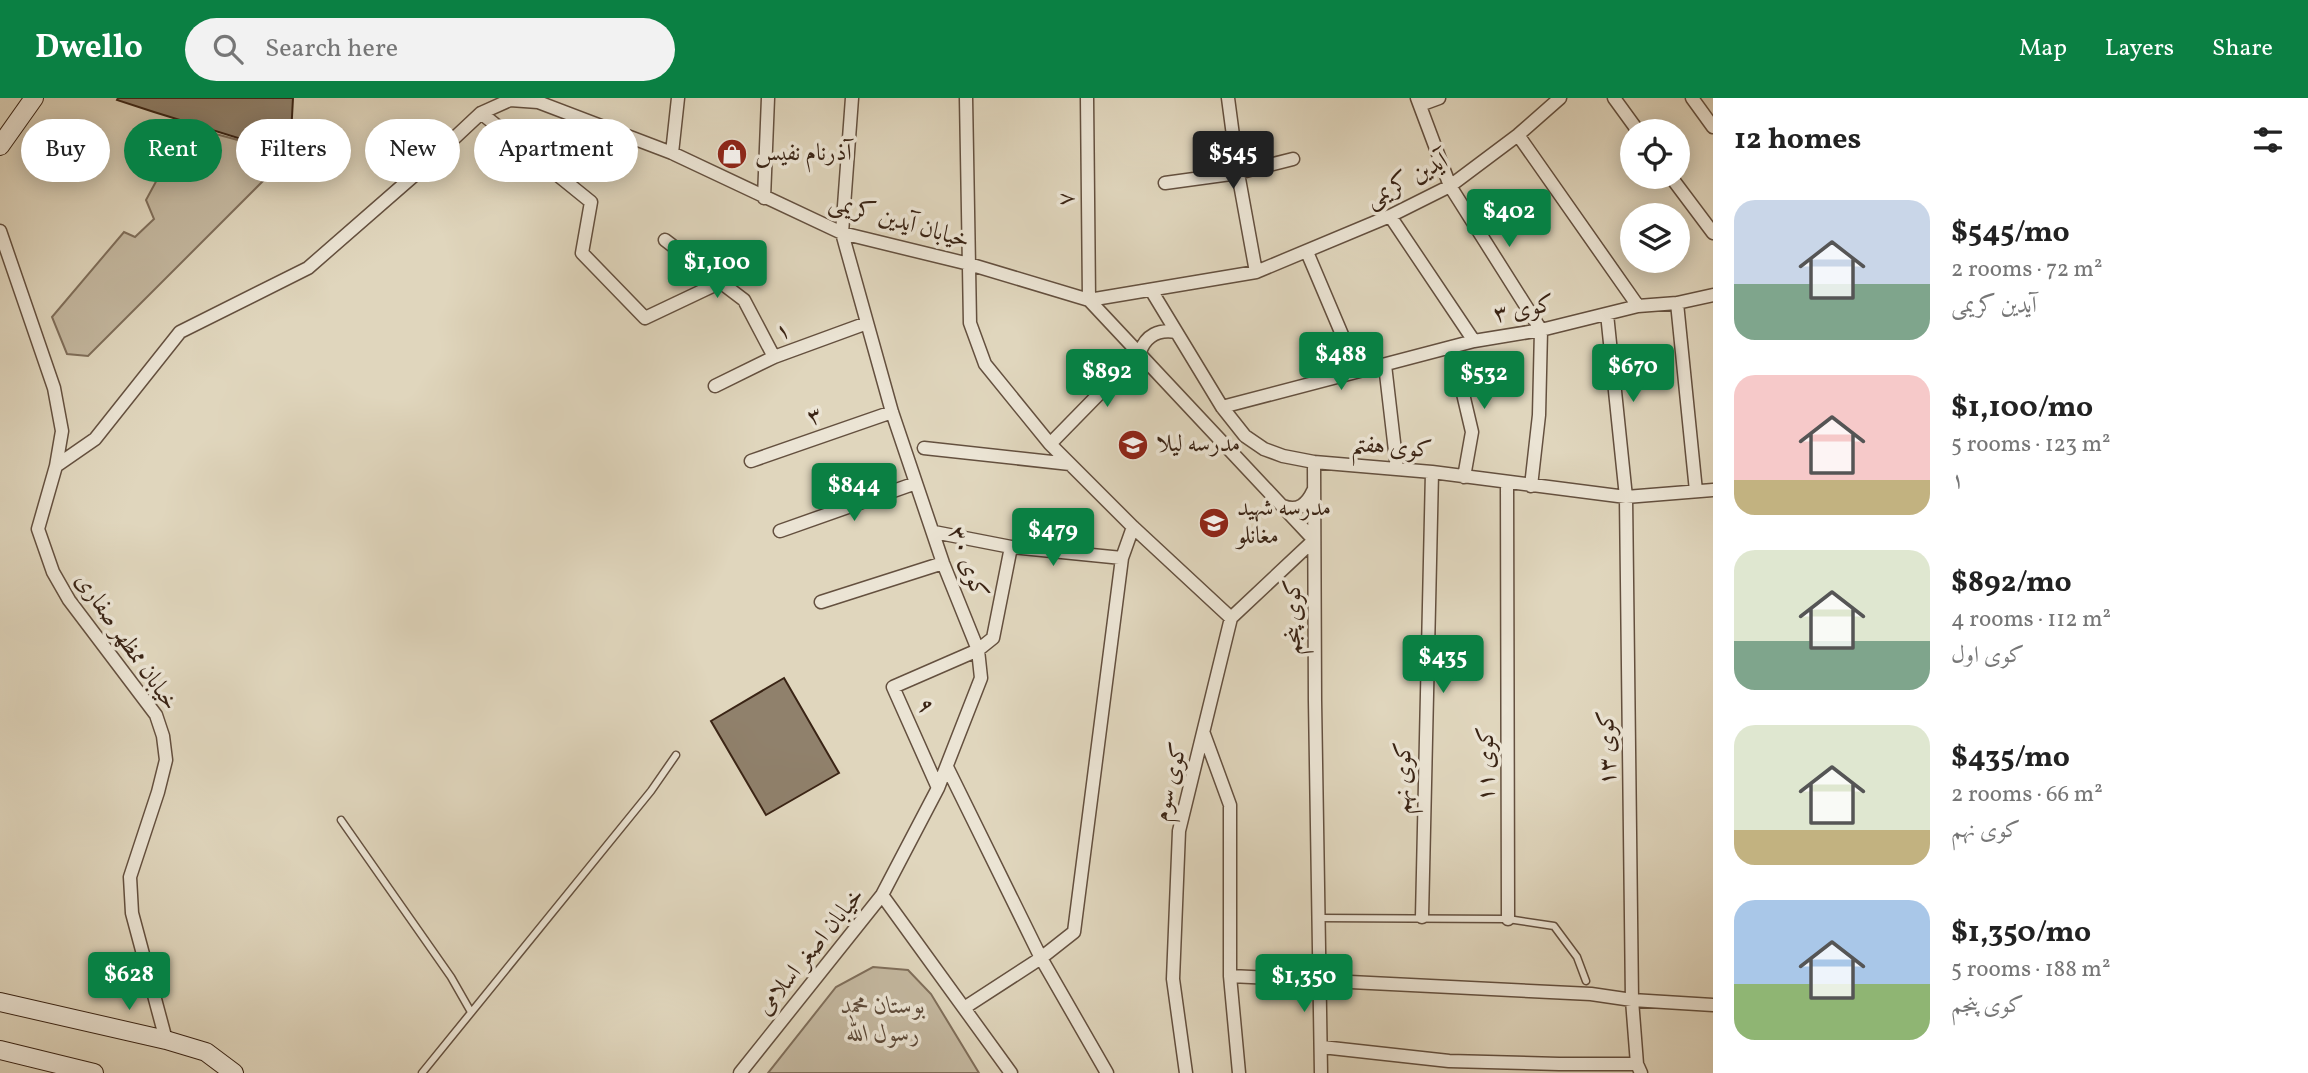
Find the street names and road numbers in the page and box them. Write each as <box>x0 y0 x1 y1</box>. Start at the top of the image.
street label: آیدین کریمی <box>1360 144 1457 217</box>
street label: خیابان آیدین کریمی <box>825 186 973 258</box>
street label: ۷ <box>1050 192 1084 206</box>
street label: کوی ۳ <box>1491 287 1557 333</box>
street label: ۱ <box>771 314 795 350</box>
street label: ۳ <box>803 399 827 435</box>
street label: کوی هفتم <box>1350 428 1434 473</box>
street label: کوی ۳۰ <box>938 522 996 604</box>
street label: خیابان ممظهر صفاری <box>66 566 186 718</box>
street label: کوی پنجم <box>1277 579 1314 655</box>
street label: ۹ <box>907 693 943 719</box>
street label: کوی ۱۳ <box>1590 710 1626 786</box>
street label: کوی ۱۱ <box>1470 726 1504 802</box>
street label: کوی سوم <box>1145 739 1199 825</box>
street label: کوی نهم <box>1386 741 1425 815</box>
street label: خیابان اصغر اسلامی <box>749 881 873 1023</box>

